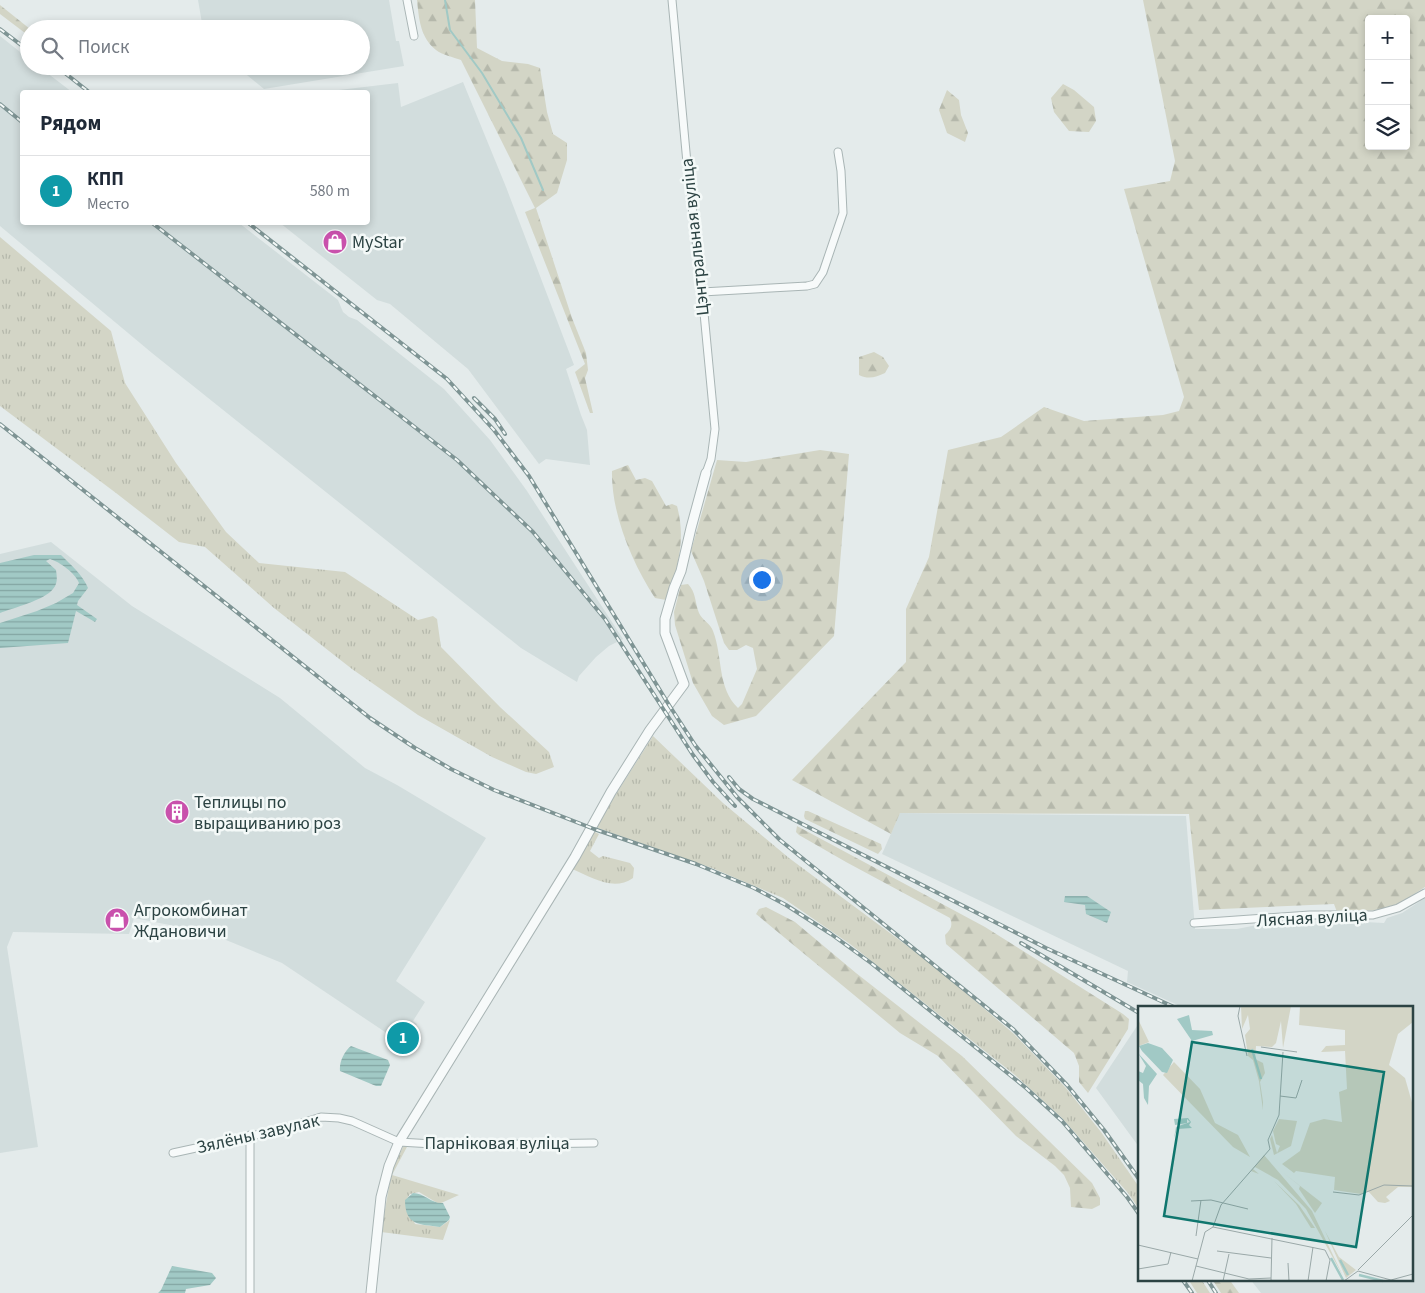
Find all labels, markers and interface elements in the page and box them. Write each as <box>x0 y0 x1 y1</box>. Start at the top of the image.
map controls <box>1365 15 1410 150</box>
button: + <box>1365 15 1410 60</box>
search box <box>20 20 370 75</box>
icon: search <box>38 34 66 62</box>
text: Поиск <box>78 34 129 61</box>
button: − <box>1365 60 1410 105</box>
button: layers <box>1365 105 1410 150</box>
text: Рядом <box>40 108 101 138</box>
street label: Цэнтральная вуліца <box>674 157 716 317</box>
text: КПП <box>87 166 124 193</box>
text: 1 <box>52 180 60 202</box>
text: 580 m <box>310 180 350 202</box>
text: Место <box>87 193 130 215</box>
shop icon: MyStar <box>322 229 348 255</box>
place label: MyStar <box>352 230 404 255</box>
your location <box>749 567 775 593</box>
place label: Теплицы по выращиванию роз <box>194 790 341 836</box>
building icon: Теплицы по выращиванию роз <box>164 799 190 825</box>
place label: Агрокомбинат Ждановичи <box>134 898 248 944</box>
street label: Лясная вуліца <box>1256 903 1368 933</box>
shop icon: Агрокомбинат Ждановичи <box>104 907 130 933</box>
inset map <box>1138 1006 1412 1280</box>
pin: 1 <box>387 1019 419 1057</box>
street label: Зялёны завулак <box>194 1108 322 1160</box>
street label: Парніковая вуліца <box>424 1131 570 1156</box>

